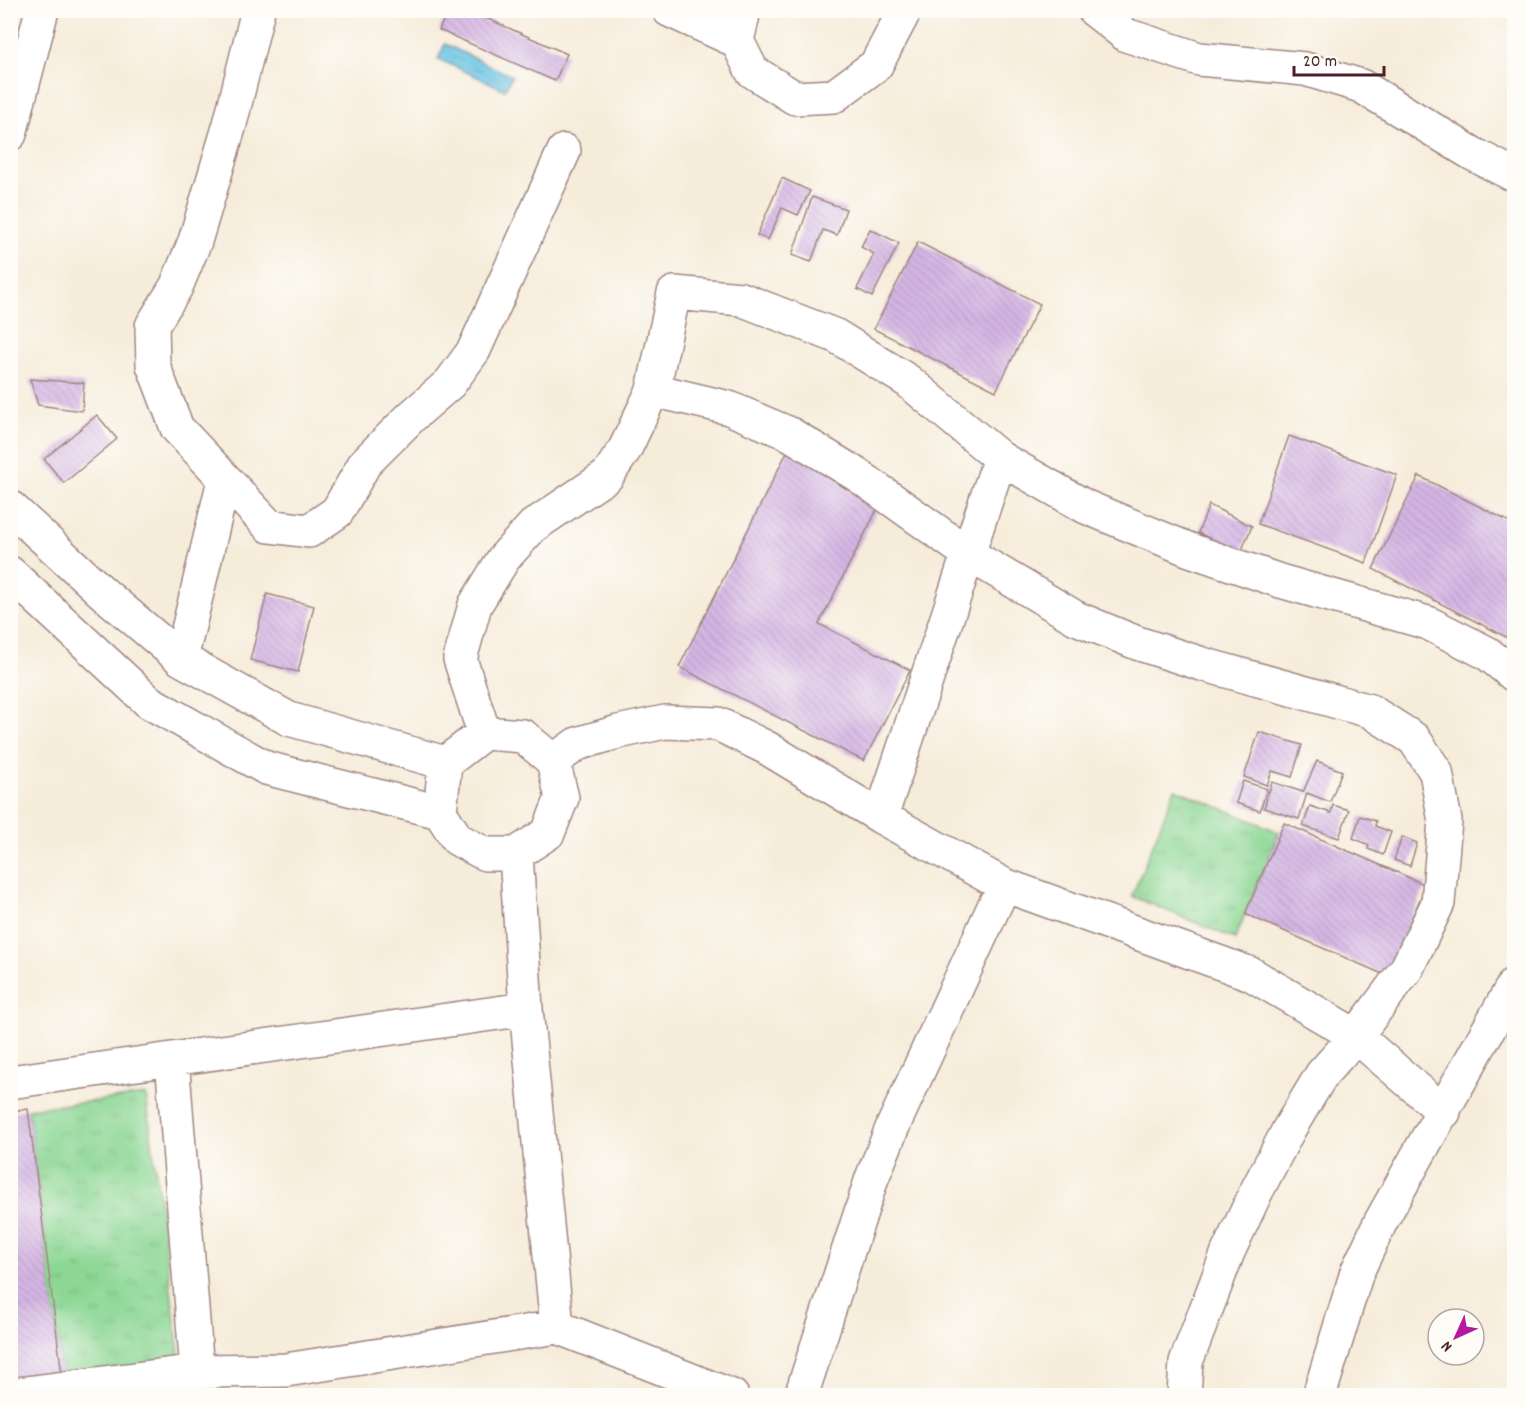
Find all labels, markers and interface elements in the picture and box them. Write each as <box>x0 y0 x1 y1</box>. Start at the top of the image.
scale bar <box>1294 39 1384 77</box>
text: 20 m <box>1303 50 1337 75</box>
north arrow <box>1426 1307 1486 1367</box>
text: N <box>1436 1335 1458 1357</box>

